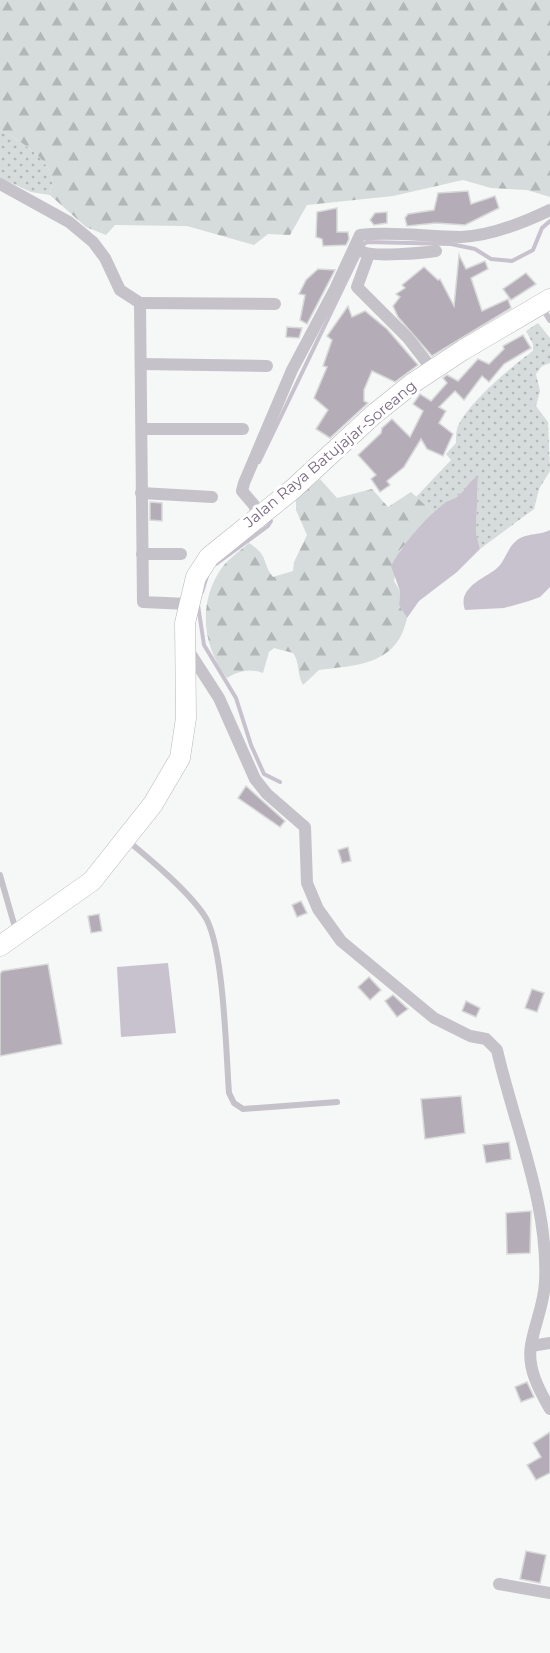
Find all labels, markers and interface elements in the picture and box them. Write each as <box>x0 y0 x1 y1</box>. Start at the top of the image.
street label: Jalan Raya Batujajar-Soreang <box>239 376 420 532</box>

